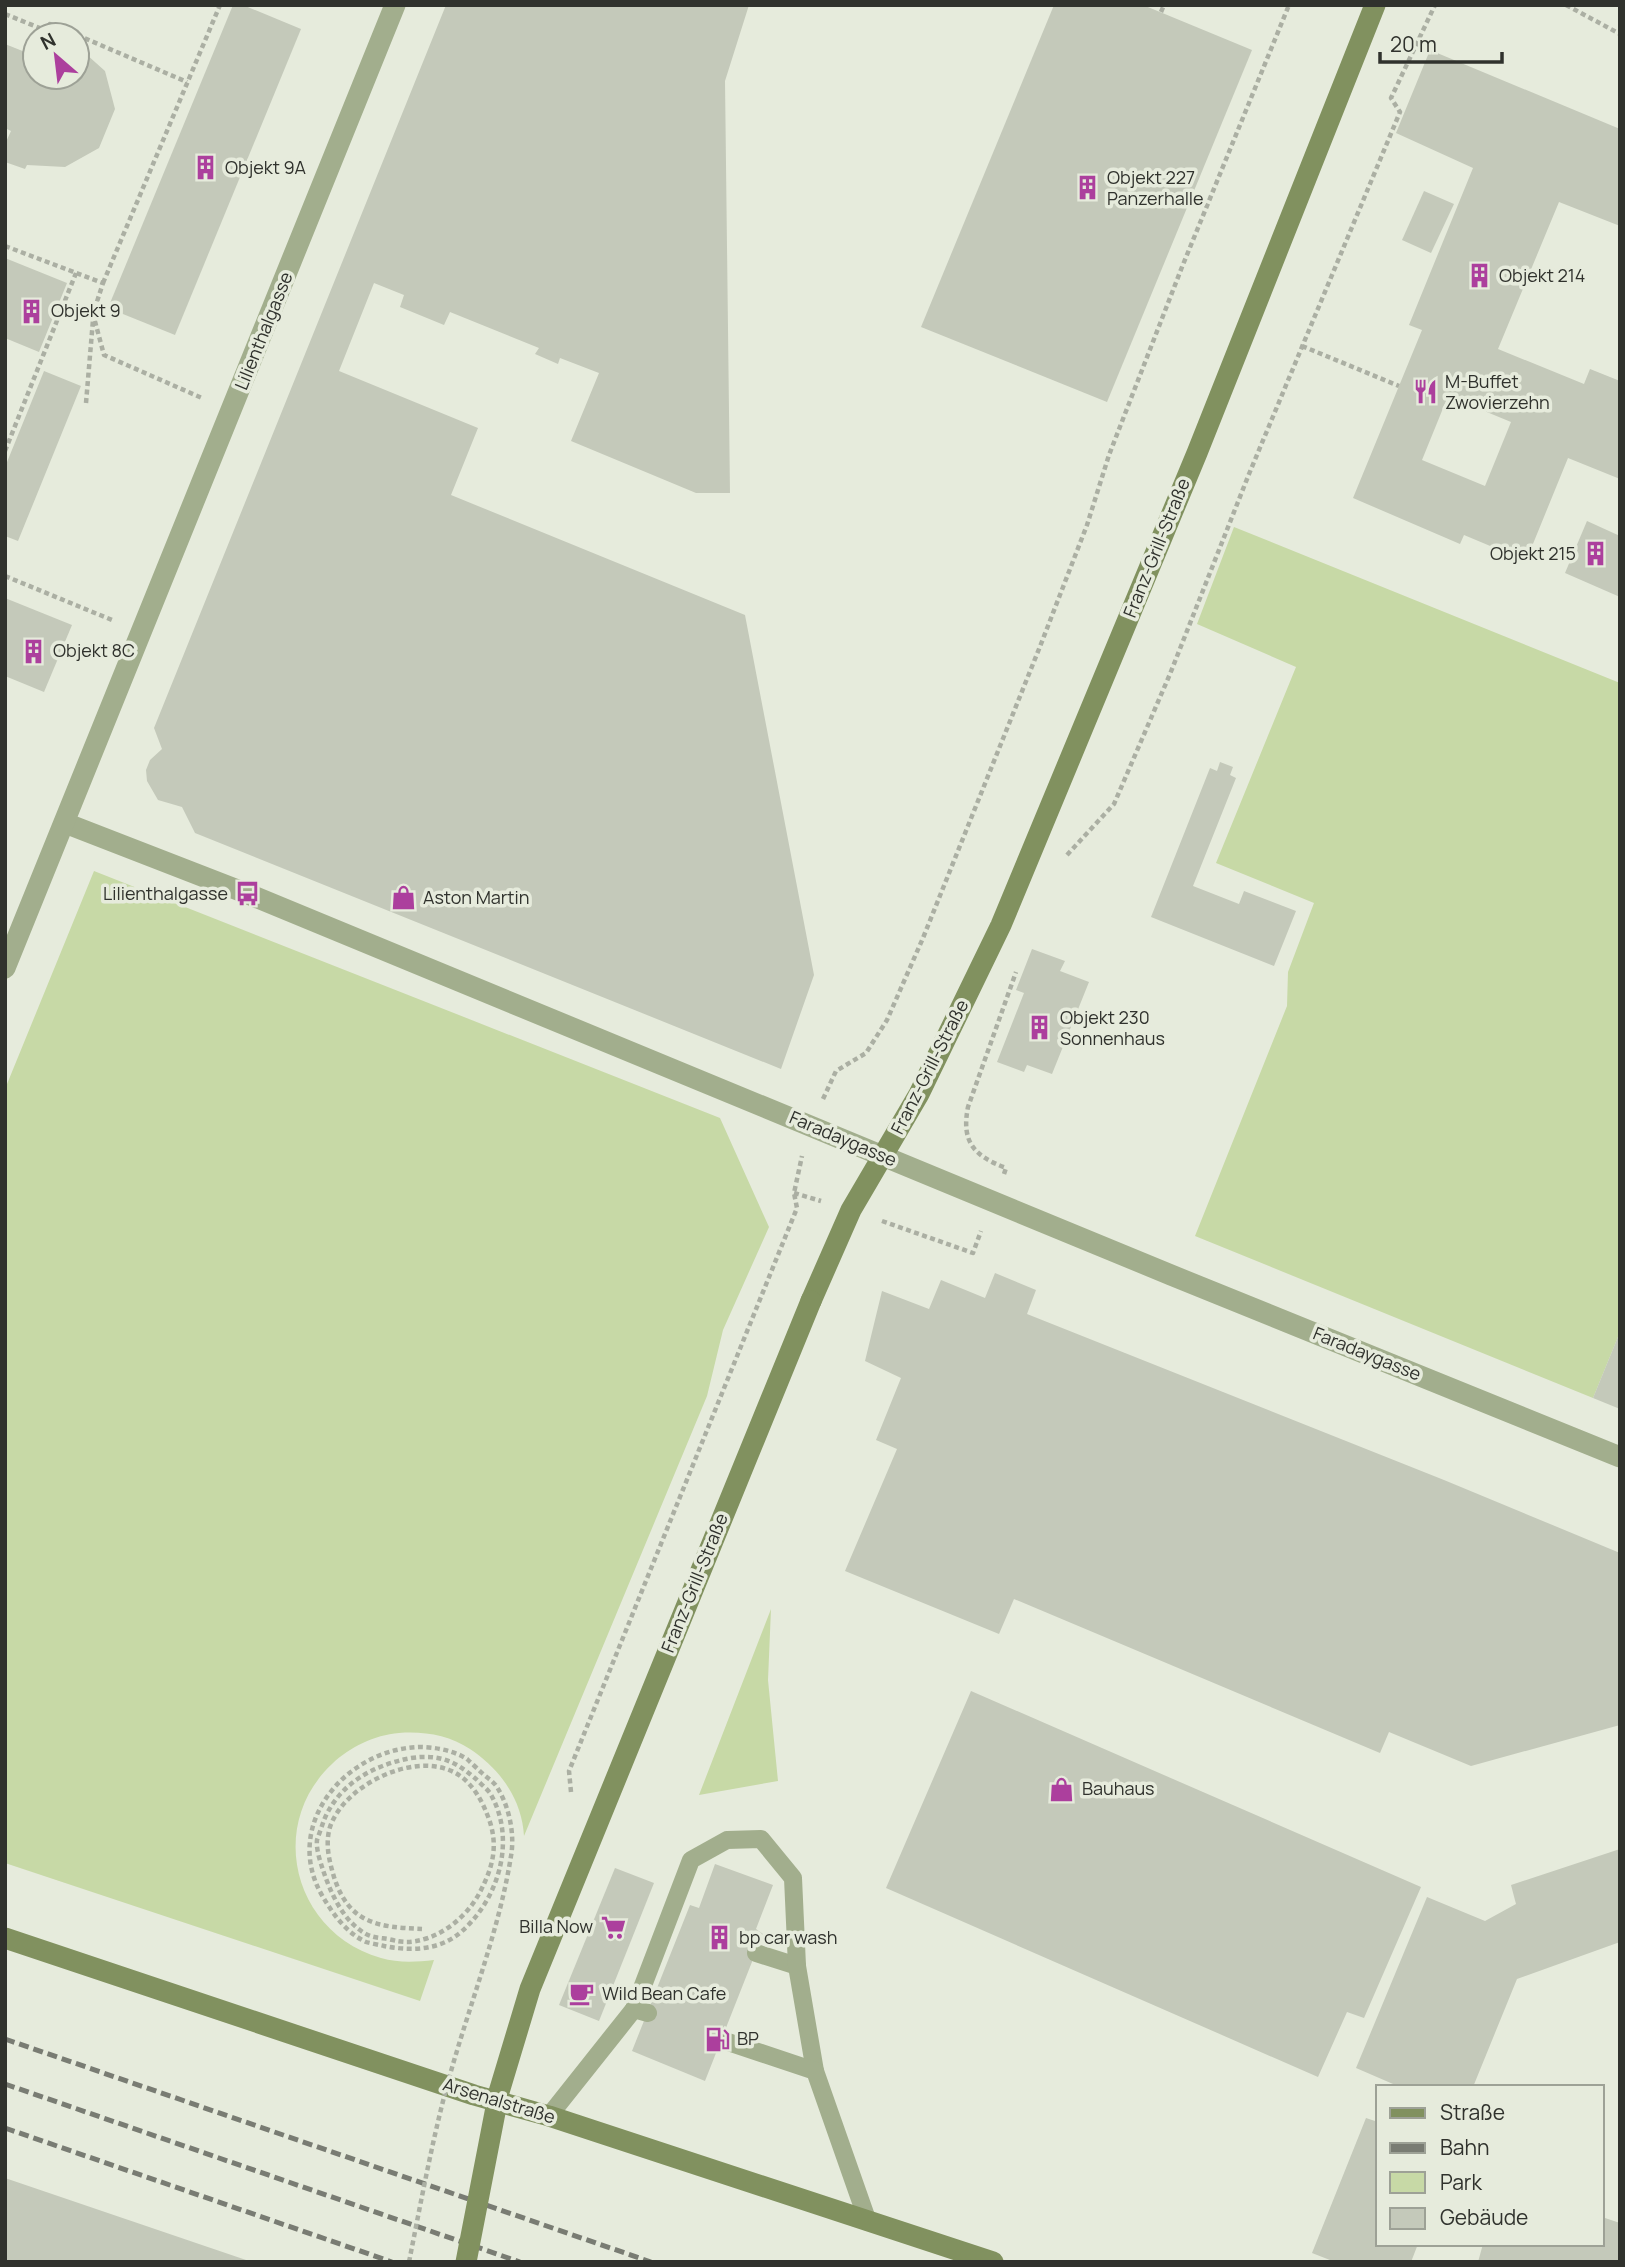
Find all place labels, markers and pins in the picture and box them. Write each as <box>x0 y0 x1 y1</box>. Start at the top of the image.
building icon: Objekt 9A <box>191 154 219 182</box>
place label: Objekt 9A <box>225 155 307 179</box>
place label: Objekt 227 Panzerhalle <box>1107 165 1204 210</box>
building icon: Objekt 227 Panzerhalle <box>1073 174 1101 202</box>
building icon: Objekt 214 <box>1465 262 1493 290</box>
place label: Objekt 214 <box>1499 263 1585 287</box>
building icon: Objekt 9 <box>17 297 45 325</box>
place label: Objekt 9 <box>51 298 121 322</box>
place label: M-Buffet Zwovierzehn <box>1445 369 1550 414</box>
restaurant icon: M-Buffet Zwovierzehn <box>1411 378 1439 406</box>
building icon: Objekt 215 <box>1582 540 1610 568</box>
place label: Objekt 215 <box>1490 541 1576 565</box>
building icon: Objekt 8C <box>19 637 47 665</box>
place label: Objekt 8C <box>53 638 135 662</box>
bus stop icon: Lilienthalgasse <box>234 880 262 908</box>
place label: Lilienthalgasse <box>103 881 228 905</box>
shop icon: Aston Martin <box>389 884 417 912</box>
place label: Aston Martin <box>423 885 529 909</box>
place label: Objekt 230 Sonnenhaus <box>1060 1005 1165 1050</box>
building icon: Objekt 230 Sonnenhaus <box>1026 1014 1054 1042</box>
shop icon: Bauhaus <box>1048 1775 1076 1803</box>
place label: Bauhaus <box>1082 1776 1155 1800</box>
supermarket icon: Billa Now <box>599 1913 627 1941</box>
place label: Billa Now <box>519 1914 593 1938</box>
building icon: bp car wash <box>705 1924 733 1952</box>
place label: bp car wash <box>739 1925 837 1949</box>
cafe icon: Wild Bean Cafe <box>568 1980 596 2008</box>
place label: Wild Bean Cafe <box>602 1981 726 2005</box>
fuel station icon: BP <box>703 2025 731 2053</box>
place label: BP <box>737 2026 759 2050</box>

